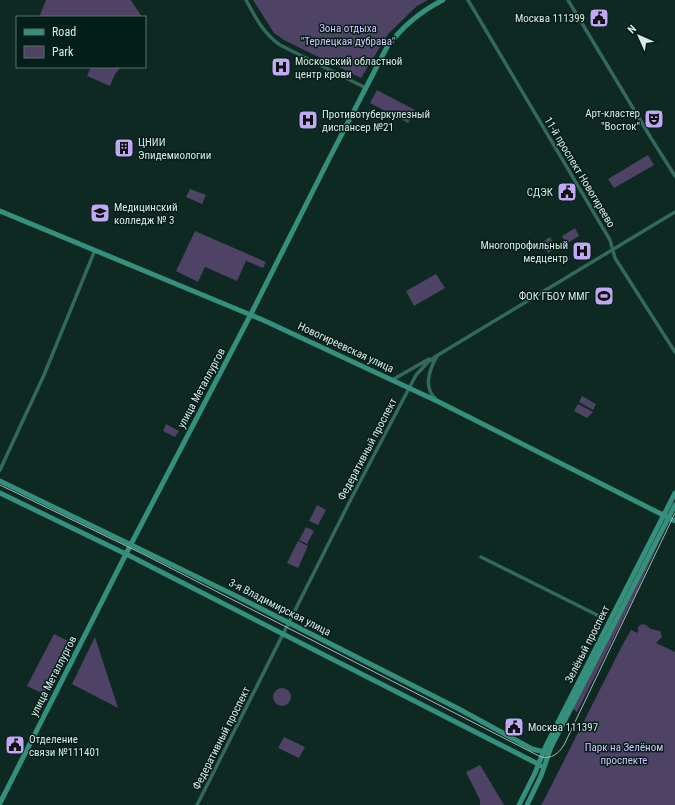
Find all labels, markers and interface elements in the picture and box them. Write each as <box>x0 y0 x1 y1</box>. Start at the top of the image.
public building icon: Москва 111399 <box>588 7 610 29</box>
place label: Москва 111399 <box>515 12 585 25</box>
legend <box>16 16 146 68</box>
north arrow <box>619 16 659 56</box>
park label: Зона отдыха "Терлецкая дубрава" <box>301 22 395 48</box>
text: N <box>625 22 639 36</box>
text: Road <box>52 25 76 39</box>
text: Park <box>52 45 74 59</box>
place label: Московский областной центр крови <box>295 55 402 81</box>
hospital icon: Московский областной центр крови <box>270 56 292 78</box>
place label: Арт-кластер "Восток" <box>585 107 640 133</box>
place label: Противотуберкулезный диспансер №21 <box>322 108 430 134</box>
theatre icon: Арт-кластер "Восток" <box>643 108 665 130</box>
hospital icon: Противотуберкулезный диспансер №21 <box>297 109 319 131</box>
street label: 11-й проспект Новогиреево <box>541 115 618 230</box>
place label: ЦНИИ Эпидемиологии <box>138 136 211 162</box>
building icon: ЦНИИ Эпидемиологии <box>113 137 135 159</box>
public building icon: СДЭК <box>556 181 578 203</box>
place label: СДЭК <box>527 186 554 199</box>
place label: Медицинский колледж № 3 <box>114 201 178 227</box>
school or university icon: Медицинский колледж № 3 <box>89 202 111 224</box>
place label: Многопрофильный медцентр <box>480 239 568 265</box>
hospital icon: Многопрофильный медцентр <box>571 240 593 262</box>
sports icon: ФОК ГБОУ ММГ <box>593 285 615 307</box>
place label: ФОК ГБОУ ММГ <box>519 290 590 303</box>
street label: Новогиреевская улица <box>296 319 396 375</box>
street label: улица Металлургов <box>175 346 228 430</box>
street label: Федеративный проспект <box>335 396 400 502</box>
street label: 3-я Владимирская улица <box>227 576 333 639</box>
street label: Зелёный проспект <box>562 603 613 685</box>
street label: улица Металлургов <box>28 634 79 719</box>
street label: Федеративный проспект <box>190 684 253 792</box>
public building icon: Москва 111397 <box>503 716 525 738</box>
place label: Москва 111397 <box>528 721 598 734</box>
place label: Отделение связи №111401 <box>29 733 100 759</box>
public building icon: Отделение связи №111401 <box>4 734 26 756</box>
park label: Парк на Зелёном проспекте <box>585 741 663 767</box>

